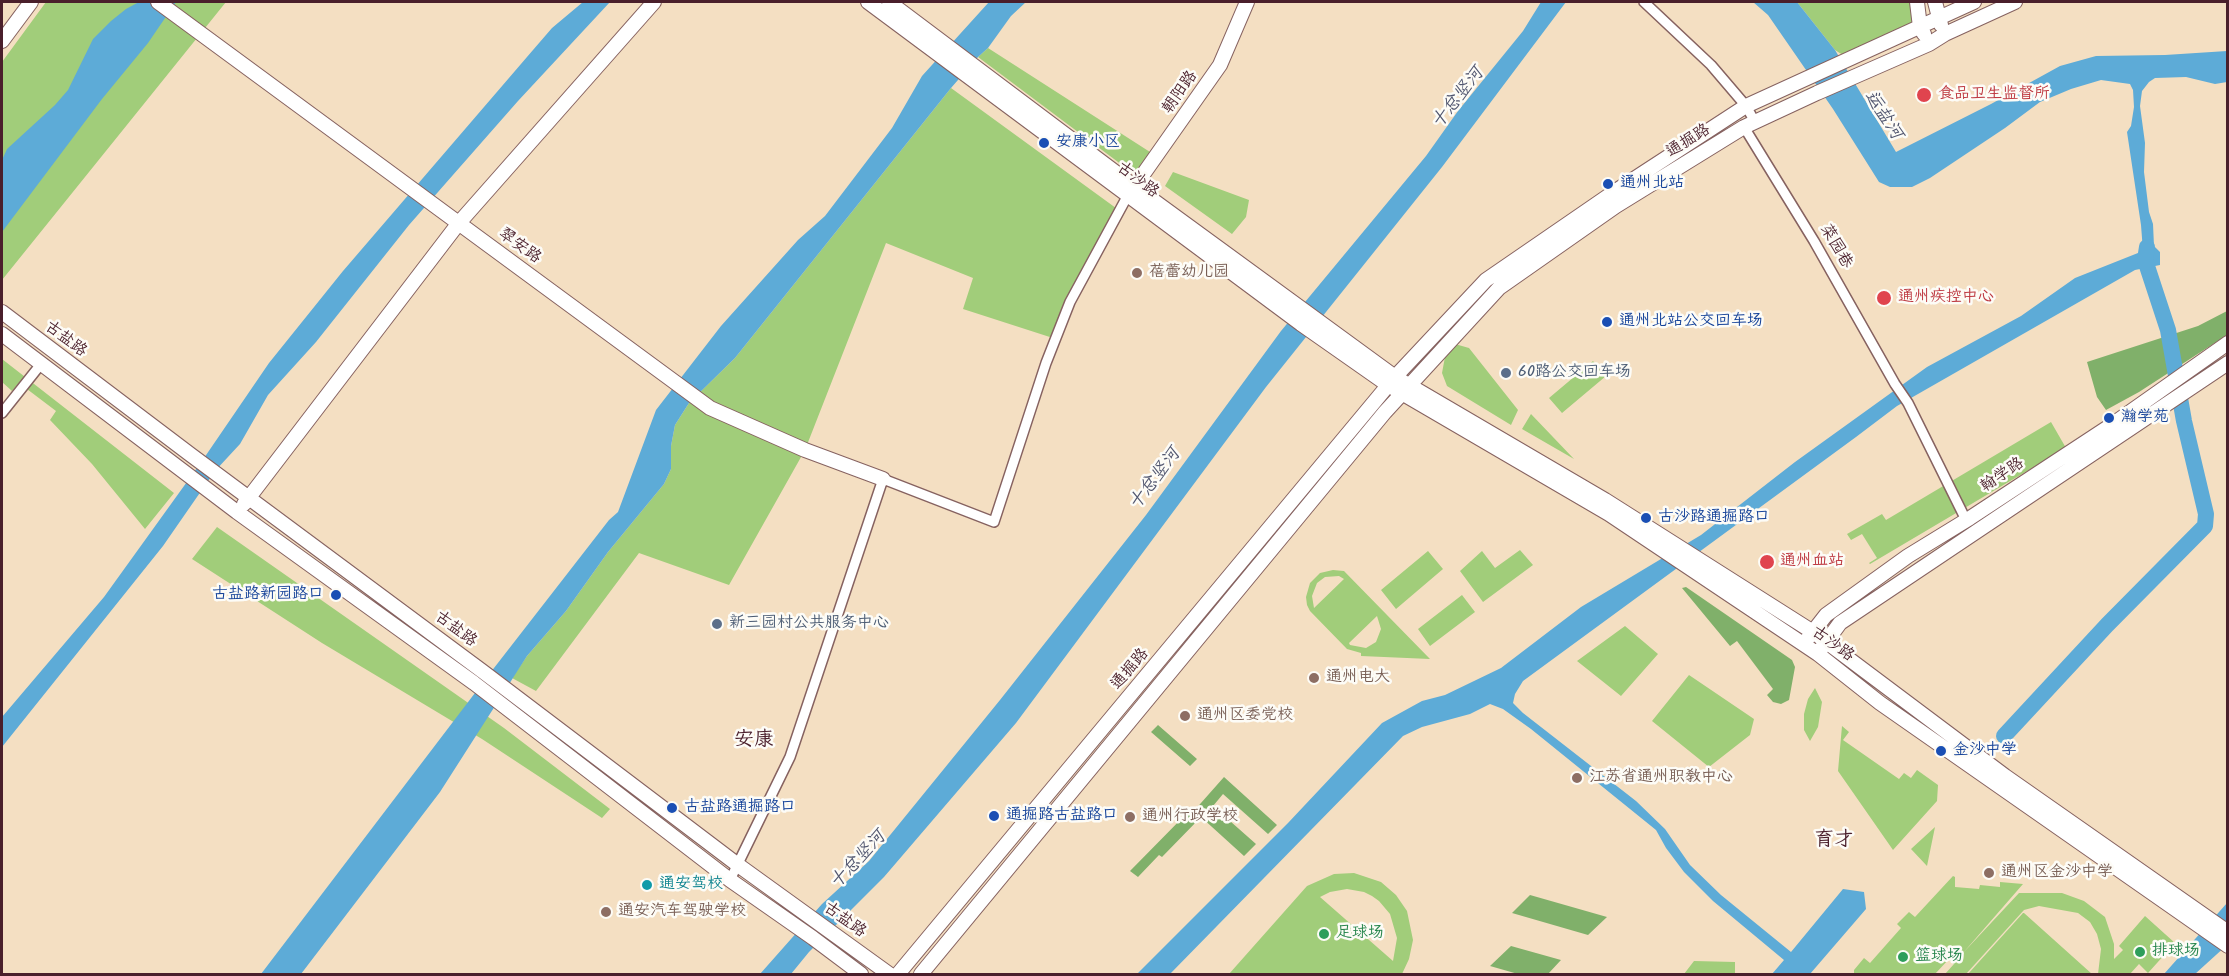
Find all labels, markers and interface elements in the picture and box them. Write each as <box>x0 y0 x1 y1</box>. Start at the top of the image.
water label: 十总竖河 <box>1428 64 1490 134</box>
street label: 朝阳路 <box>1159 68 1203 118</box>
place label: 食品卫生监督所 <box>1938 85 2050 105</box>
marker: 食品卫生监督所 <box>1915 86 1933 104</box>
water label: 运盐河 <box>1858 87 1906 145</box>
street label: 通掘路 <box>1664 121 1714 163</box>
place label: 安康小区 <box>1056 133 1120 153</box>
marker: 安康小区 <box>1037 136 1051 150</box>
street label: 古沙路 <box>1112 159 1162 203</box>
place label: 通州北站 <box>1620 174 1684 194</box>
marker: 通州北站 <box>1601 177 1615 191</box>
street label: 菜园巷 <box>1815 221 1855 273</box>
street label: 翠安路 <box>494 225 544 269</box>
place label: 蓓蕾幼儿园 <box>1149 263 1229 283</box>
marker: 蓓蕾幼儿园 <box>1130 266 1144 280</box>
place label: 通州疾控中心 <box>1898 288 1994 308</box>
marker: 通州疾控中心 <box>1875 289 1893 307</box>
place label: 通州北站公交回车场 <box>1619 312 1763 332</box>
marker: 通州北站公交回车场 <box>1600 315 1614 329</box>
street label: 古盐路 <box>40 318 90 362</box>
place label: 60路公交回车场 <box>1518 363 1631 383</box>
marker: 60路公交回车场 <box>1499 366 1513 380</box>
place label: 瀚学苑 <box>2121 408 2169 428</box>
marker: 瀚学苑 <box>2102 411 2116 425</box>
water label: 十总竖河 <box>1126 445 1186 515</box>
street label: 翰学路 <box>1978 455 2028 497</box>
place label: 古沙路通掘路口 <box>1658 508 1770 528</box>
marker: 古沙路通掘路口 <box>1639 511 1653 525</box>
place label: 通州血站 <box>1780 552 1844 572</box>
marker: 通州血站 <box>1758 553 1776 571</box>
place label: 古盐路新园路口 <box>212 585 324 605</box>
marker: 古盐路新园路口 <box>329 588 343 602</box>
street label: 古盐路 <box>430 608 480 652</box>
place label: 新三园村公共服务中心 <box>729 614 889 634</box>
marker: 新三园村公共服务中心 <box>710 617 724 631</box>
street label: 古沙路 <box>1807 623 1857 667</box>
street label: 通掘路 <box>1108 645 1154 695</box>
place label: 通州电大 <box>1326 668 1390 688</box>
marker: 通州电大 <box>1307 671 1321 685</box>
place label: 通州区委党校 <box>1197 706 1293 726</box>
marker: 通州区委党校 <box>1178 709 1192 723</box>
district label: 安康 <box>734 730 774 754</box>
place label: 金沙中学 <box>1953 741 2017 761</box>
marker: 金沙中学 <box>1934 744 1948 758</box>
place label: 江苏省通州职教中心 <box>1589 768 1733 788</box>
marker: 江苏省通州职教中心 <box>1570 771 1584 785</box>
place label: 古盐路通掘路口 <box>684 798 796 818</box>
marker: 古盐路通掘路口 <box>665 801 679 815</box>
place label: 通掘路古盐路口 <box>1006 806 1118 826</box>
place label: 通州行政学校 <box>1142 807 1238 827</box>
marker: 通掘路古盐路口 <box>987 809 1001 823</box>
marker: 通州行政学校 <box>1123 810 1137 824</box>
water label: 十总竖河 <box>827 827 891 895</box>
district label: 育才 <box>1814 830 1854 854</box>
place label: 通州区金沙中学 <box>2001 863 2113 883</box>
marker: 通州区金沙中学 <box>1982 866 1996 880</box>
place label: 通安驾校 <box>659 875 723 895</box>
marker: 通安驾校 <box>640 878 654 892</box>
street label: 古盐路 <box>819 899 869 943</box>
place label: 通安汽车驾驶学校 <box>618 902 746 922</box>
marker: 通安汽车驾驶学校 <box>599 905 613 919</box>
place label: 足球场 <box>1336 924 1384 944</box>
marker: 足球场 <box>1317 927 1331 941</box>
place label: 排球场 <box>2152 942 2200 962</box>
marker: 排球场 <box>2133 945 2147 959</box>
place label: 篮球场 <box>1915 947 1963 967</box>
marker: 篮球场 <box>1896 950 1910 964</box>

